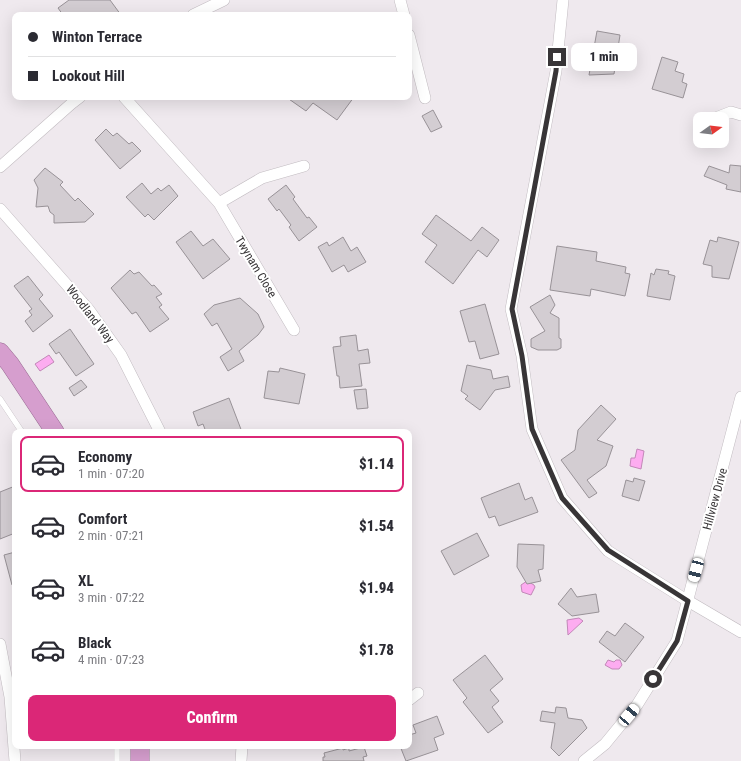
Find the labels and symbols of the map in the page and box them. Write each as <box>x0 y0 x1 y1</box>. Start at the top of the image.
callout: 1 min <box>571 43 637 71</box>
route end <box>548 48 566 66</box>
north arrow <box>693 112 729 148</box>
street label: Twynam Close <box>232 234 280 300</box>
street label: Woodland Way <box>63 282 117 346</box>
street label: Hillview Drive <box>700 466 730 532</box>
car <box>687 557 705 583</box>
route start <box>644 670 662 688</box>
car <box>617 702 641 728</box>

